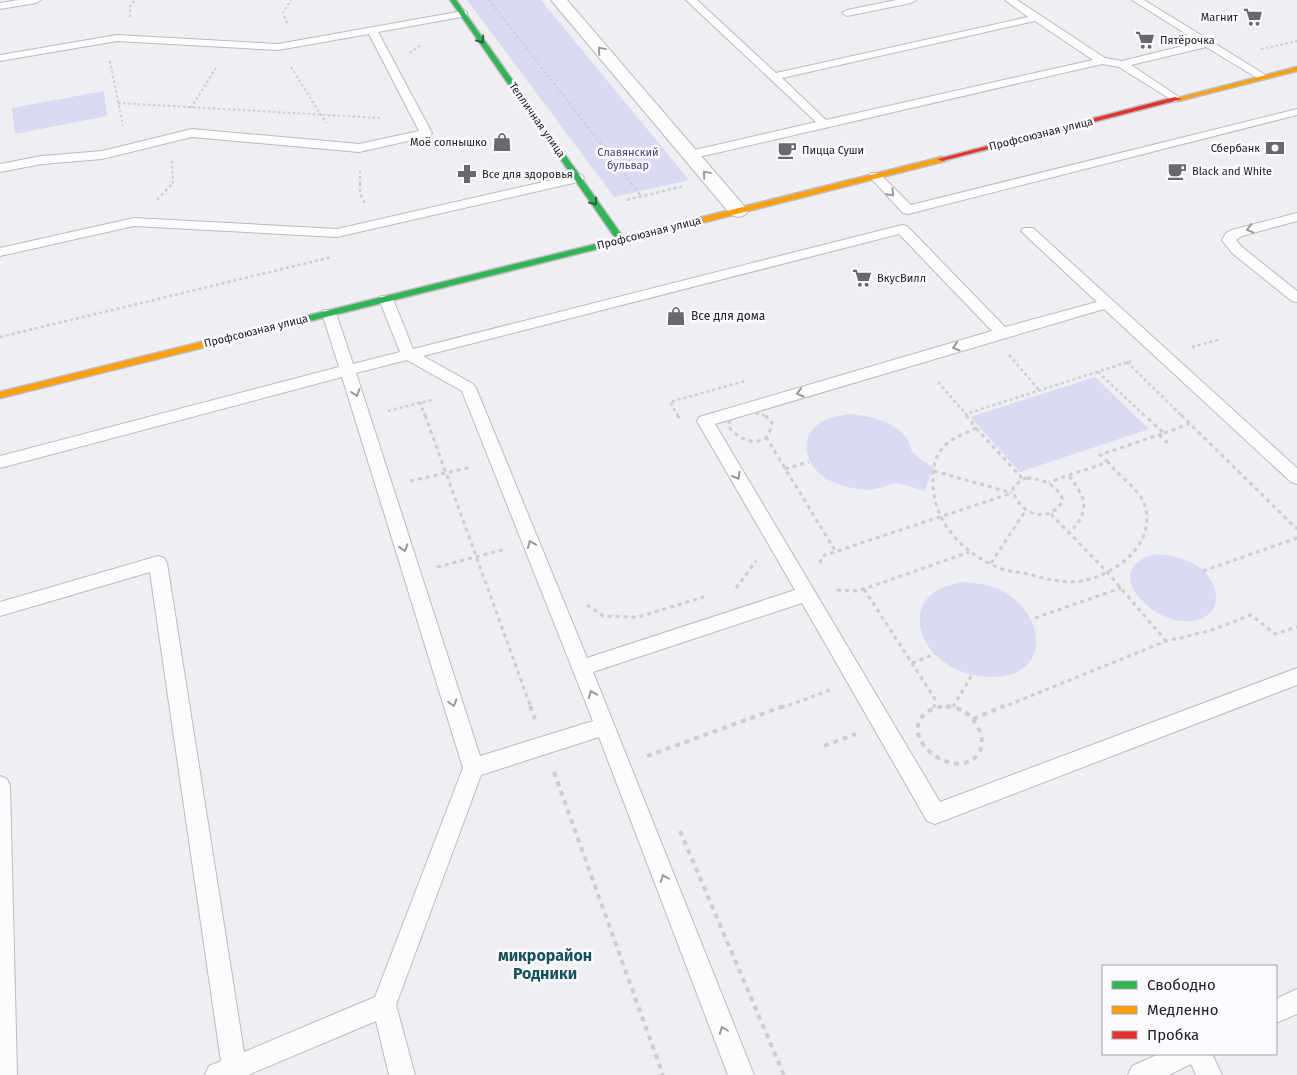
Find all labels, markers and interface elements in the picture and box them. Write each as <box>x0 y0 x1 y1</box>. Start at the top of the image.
supermarket icon: Магнит <box>1242 6 1264 28</box>
place label: Магнит <box>1201 11 1238 24</box>
supermarket icon: Пятёрочка <box>1134 29 1156 51</box>
one-way arrow <box>475 34 484 44</box>
place label: Пятёрочка <box>1160 34 1215 47</box>
one-way arrow <box>599 47 607 56</box>
street label: Тепличная улица <box>506 80 568 160</box>
street label: Профсоюзная улица <box>988 115 1094 153</box>
shop icon: Моё солнышко <box>491 131 513 153</box>
place label: Моё солнышко <box>410 136 487 149</box>
bank icon: Сбербанк <box>1264 137 1286 159</box>
cafe icon: Пицца Суши <box>776 139 798 161</box>
place label: Сбербанк <box>1211 142 1260 155</box>
place label: Пицца Суши <box>802 144 864 157</box>
park label: Славянский бульвар <box>597 146 659 172</box>
cafe icon: Black and White <box>1166 160 1188 182</box>
pharmacy icon: Все для здоровья <box>456 163 478 185</box>
place label: Black and White <box>1192 165 1272 178</box>
place label: Все для здоровья <box>482 168 573 181</box>
one-way arrow <box>704 171 712 180</box>
one-way arrow <box>885 188 894 197</box>
one-way arrow <box>588 196 597 206</box>
street label: Профсоюзная улица <box>596 214 702 252</box>
one-way arrow <box>1245 223 1254 234</box>
supermarket icon: ВкусВилл <box>851 267 873 289</box>
place label: ВкусВилл <box>877 272 926 285</box>
shop icon: Все для дома <box>665 305 687 327</box>
place label: Все для дома <box>691 309 765 323</box>
street label: Профсоюзная улица <box>203 312 309 350</box>
one-way arrow <box>952 342 960 352</box>
one-way arrow <box>350 388 360 396</box>
one-way arrow <box>796 388 804 398</box>
one-way arrow <box>731 471 741 480</box>
one-way arrow <box>527 540 537 548</box>
one-way arrow <box>399 543 409 551</box>
one-way arrow <box>588 690 598 699</box>
one-way arrow <box>447 698 457 706</box>
one-way arrow <box>660 874 670 883</box>
district label: микрорайон Родники <box>498 946 592 983</box>
legend <box>1102 965 1277 1055</box>
text: Свободно <box>1147 976 1216 994</box>
text: Медленно <box>1147 1001 1219 1019</box>
one-way arrow <box>719 1026 729 1034</box>
text: Пробка <box>1147 1026 1199 1044</box>

